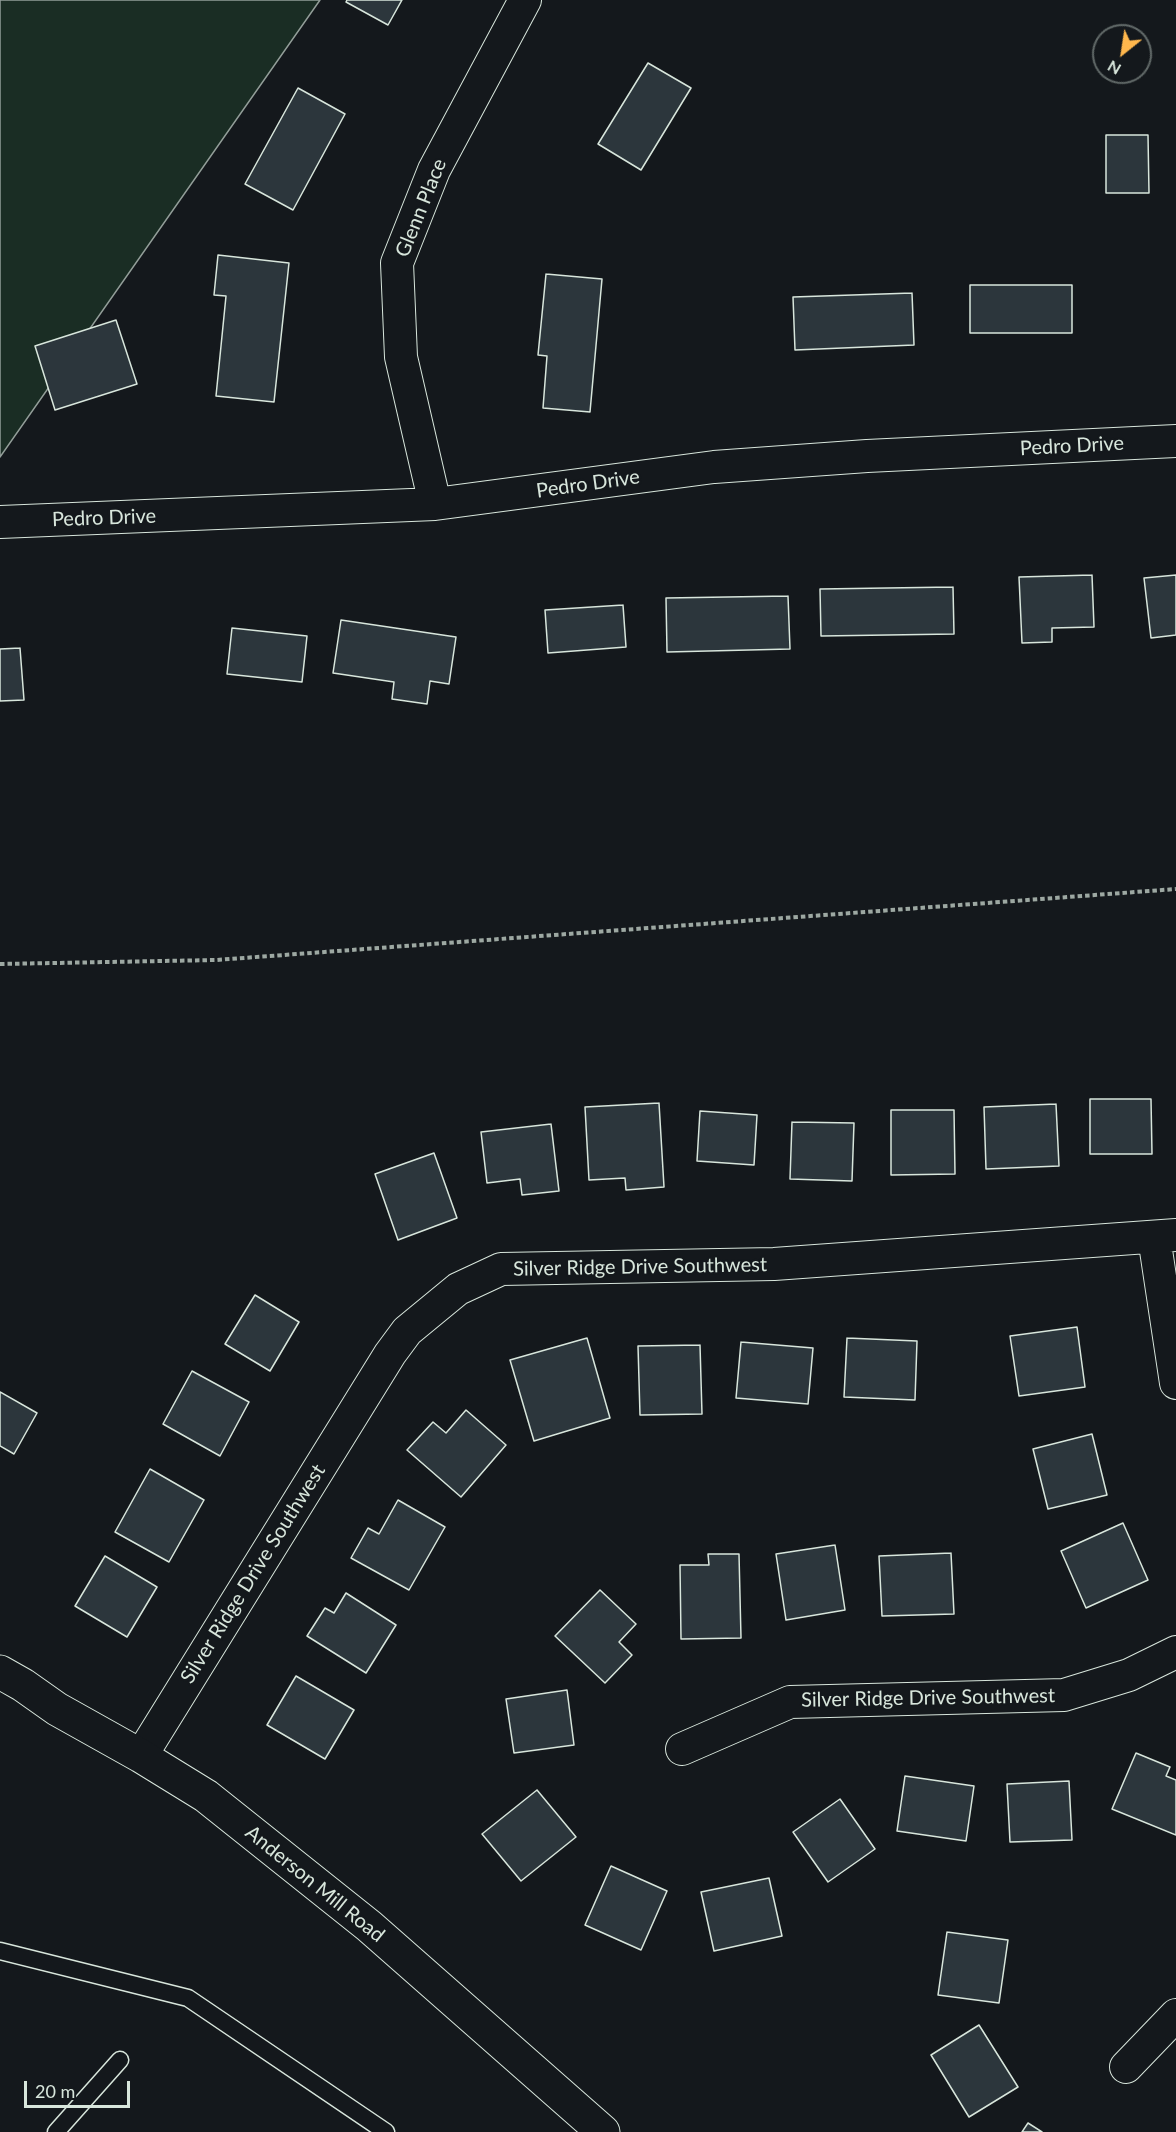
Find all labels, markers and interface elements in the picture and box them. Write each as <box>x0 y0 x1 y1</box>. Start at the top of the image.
north arrow <box>1092 24 1152 84</box>
text: N <box>1104 57 1124 80</box>
street label: Glenn Place <box>390 155 452 261</box>
street label: Pedro Drive <box>1019 431 1125 461</box>
street label: Pedro Drive <box>535 465 641 503</box>
street label: Pedro Drive <box>51 504 157 532</box>
street label: Silver Ridge Drive Southwest <box>513 1253 767 1281</box>
street label: Silver Ridge Drive Southwest <box>176 1460 330 1688</box>
street label: Silver Ridge Drive Southwest <box>801 1684 1055 1712</box>
street label: Anderson Mill Road <box>241 1821 389 1947</box>
scale bar <box>27 2069 134 2107</box>
text: 20 m <box>35 2080 75 2102</box>

